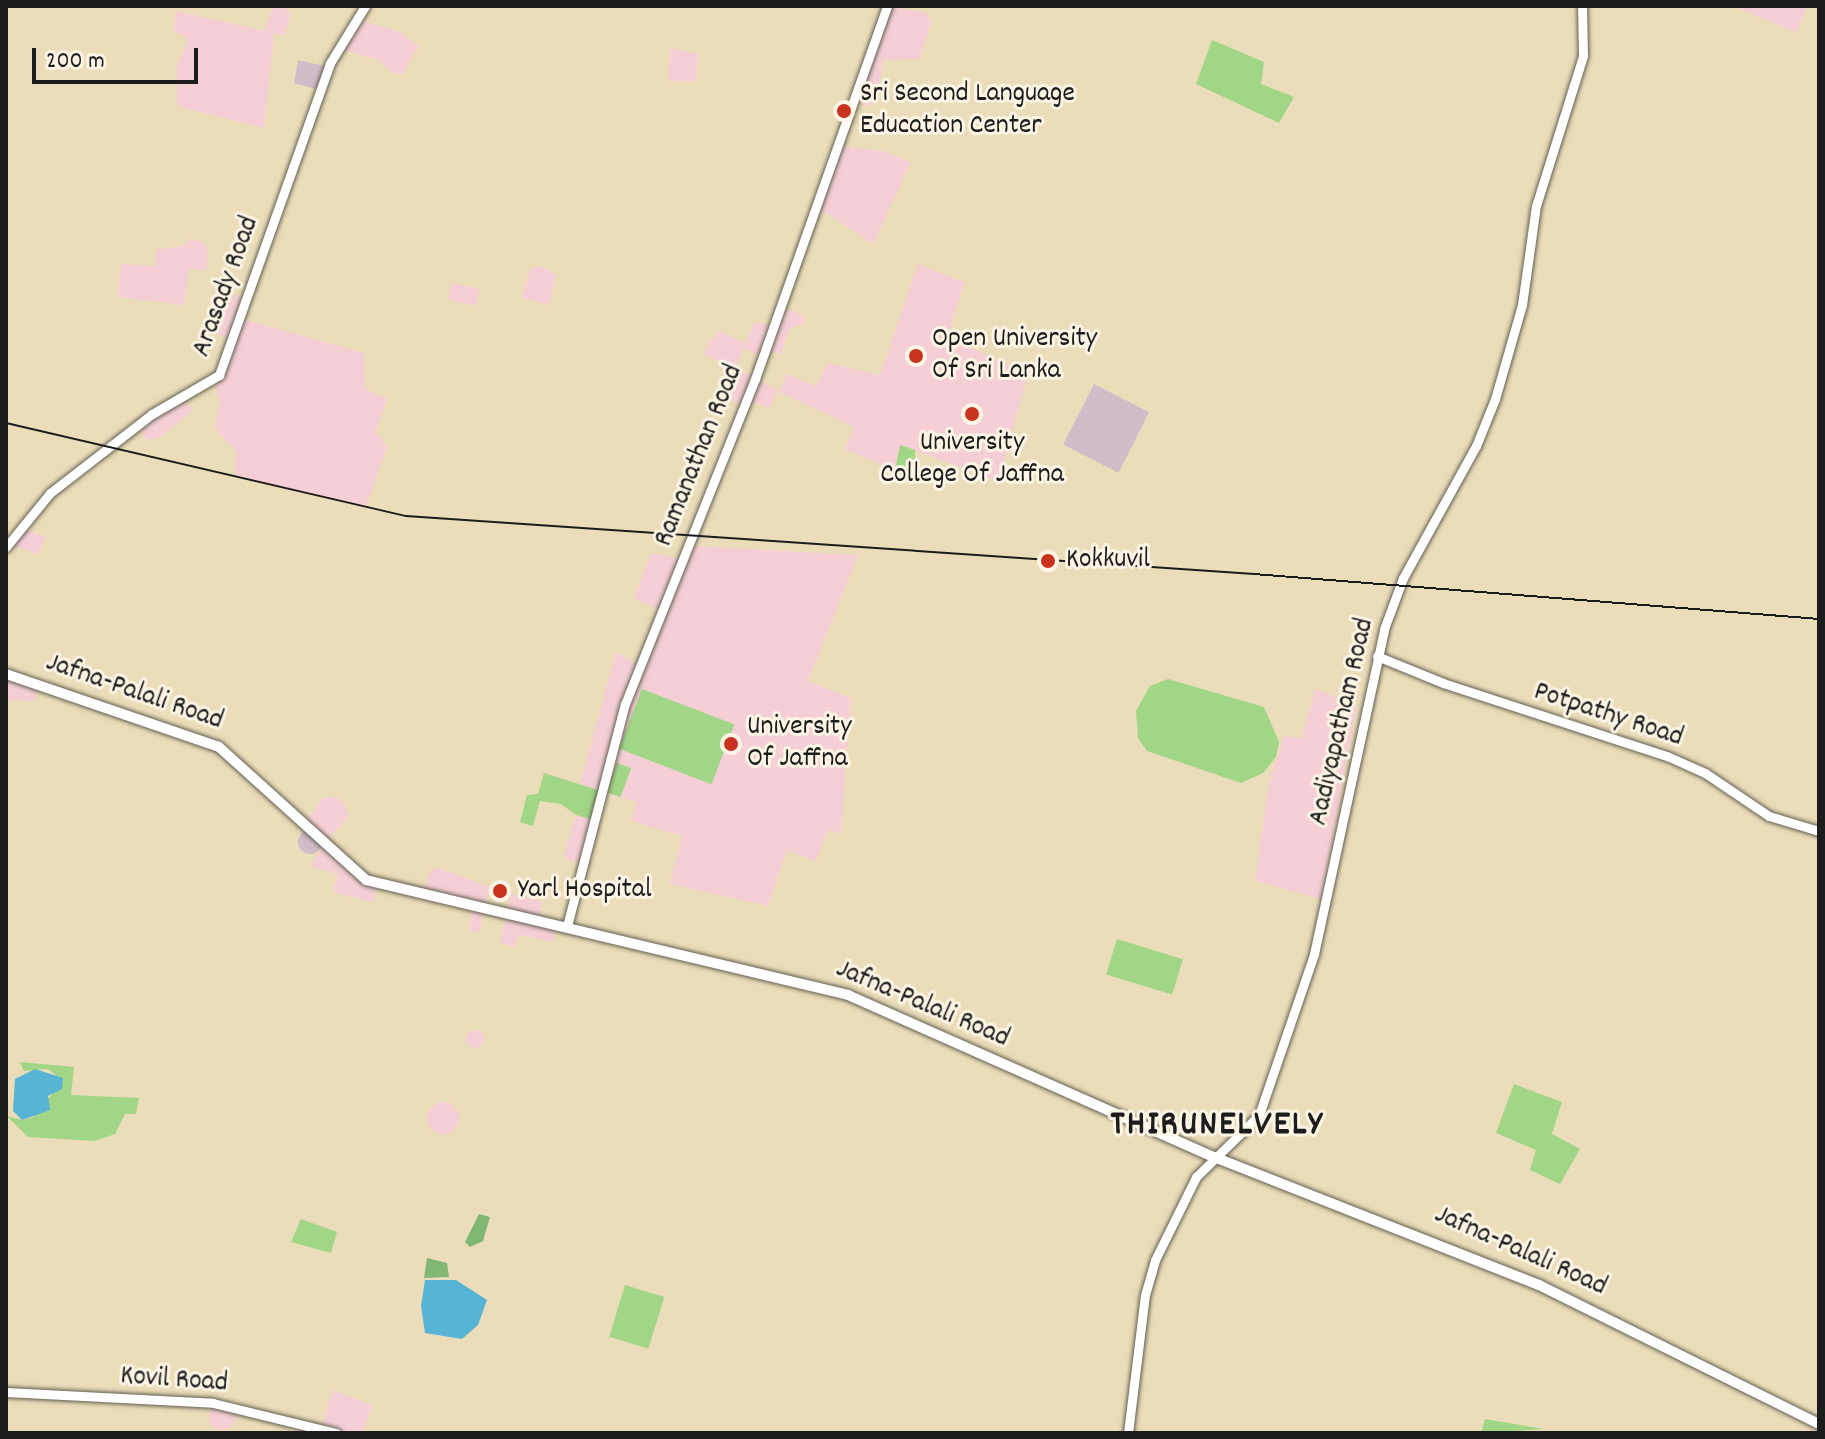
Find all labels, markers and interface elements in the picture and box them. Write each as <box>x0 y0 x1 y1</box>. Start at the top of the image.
scale bar <box>36 32 202 82</box>
text: 200 m <box>46 45 105 79</box>
place label: Sri Second Language Education Center <box>860 78 1075 144</box>
marker: Sri Second Language Education Center <box>835 102 853 120</box>
street label: Arasady Road <box>186 212 268 362</box>
place label: Open University Of Sri Lanka <box>932 323 1097 389</box>
marker: Open University Of Sri Lanka <box>907 347 925 365</box>
street label: Ramanathan Road <box>648 360 752 552</box>
marker: University College Of Jaffna <box>963 405 981 423</box>
place label: University College Of Jaffna <box>880 427 1064 493</box>
place label: Kokkuvil <box>1066 544 1150 578</box>
marker: Kokkuvil <box>1037 550 1059 572</box>
street label: Aadiyapatham Road <box>1303 615 1383 829</box>
street label: Jafna-Palali Road <box>41 647 227 739</box>
street label: Potpathy Road <box>1529 676 1687 756</box>
place label: University Of Jaffna <box>747 711 852 777</box>
marker: University Of Jaffna <box>722 735 740 753</box>
place label: Yarl Hospital <box>518 874 652 908</box>
marker: Yarl Hospital <box>489 880 511 902</box>
street label: Jafna-Palali Road <box>830 953 1014 1057</box>
district label: THIRUNELVELY <box>1110 1105 1324 1149</box>
street label: Jafna-Palali Road <box>1429 1199 1611 1305</box>
street label: Kovil Road <box>119 1360 229 1402</box>

